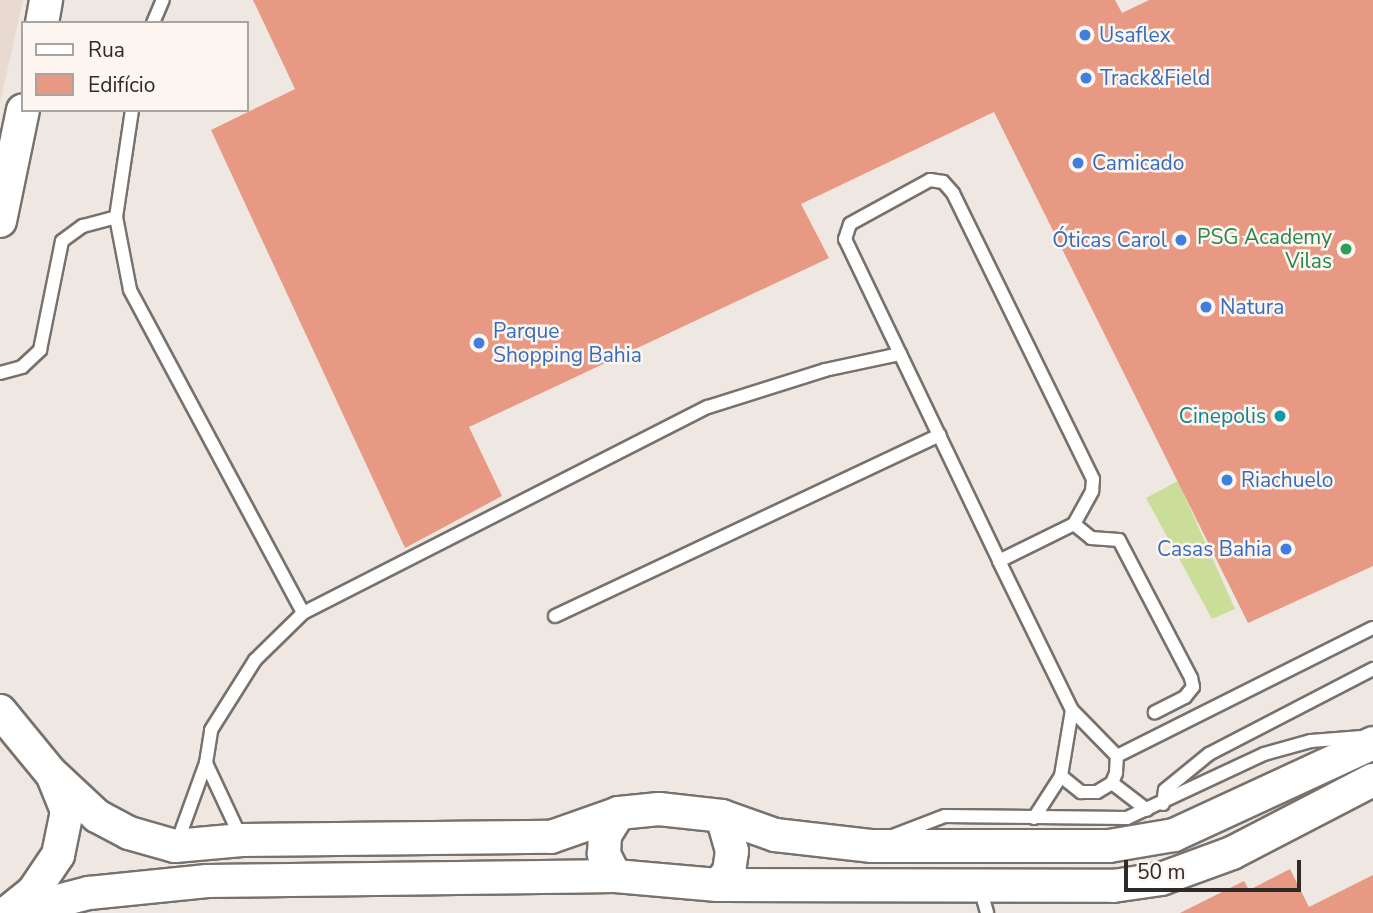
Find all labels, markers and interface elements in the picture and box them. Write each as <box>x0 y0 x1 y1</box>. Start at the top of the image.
legend <box>21 21 248 112</box>
place label: Usaflex <box>1099 22 1171 48</box>
marker: Usaflex <box>1077 27 1093 43</box>
text: Rua <box>88 36 125 64</box>
place label: Track&Field <box>1100 65 1210 91</box>
marker: Track&Field <box>1078 70 1094 86</box>
text: Edifício <box>88 71 155 99</box>
place label: Camicado <box>1092 150 1184 176</box>
marker: Camicado <box>1070 155 1086 171</box>
place label: PSG Academy Vilas <box>1197 224 1332 274</box>
place label: Óticas Carol <box>1052 227 1167 253</box>
marker: Óticas Carol <box>1173 232 1189 248</box>
marker: PSG Academy Vilas <box>1338 241 1354 257</box>
place label: Natura <box>1220 294 1284 320</box>
marker: Natura <box>1198 299 1214 315</box>
place label: Parque Shopping Bahia <box>493 318 642 368</box>
marker: Parque Shopping Bahia <box>471 335 487 351</box>
place label: Cinepolis <box>1179 403 1266 429</box>
marker: Cinepolis <box>1272 408 1288 424</box>
place label: Riachuelo <box>1241 467 1333 493</box>
marker: Riachuelo <box>1219 472 1235 488</box>
place label: Casas Bahia <box>1157 536 1272 562</box>
marker: Casas Bahia <box>1278 541 1294 557</box>
scale bar <box>1128 846 1305 890</box>
text: 50 m <box>1137 858 1186 886</box>

